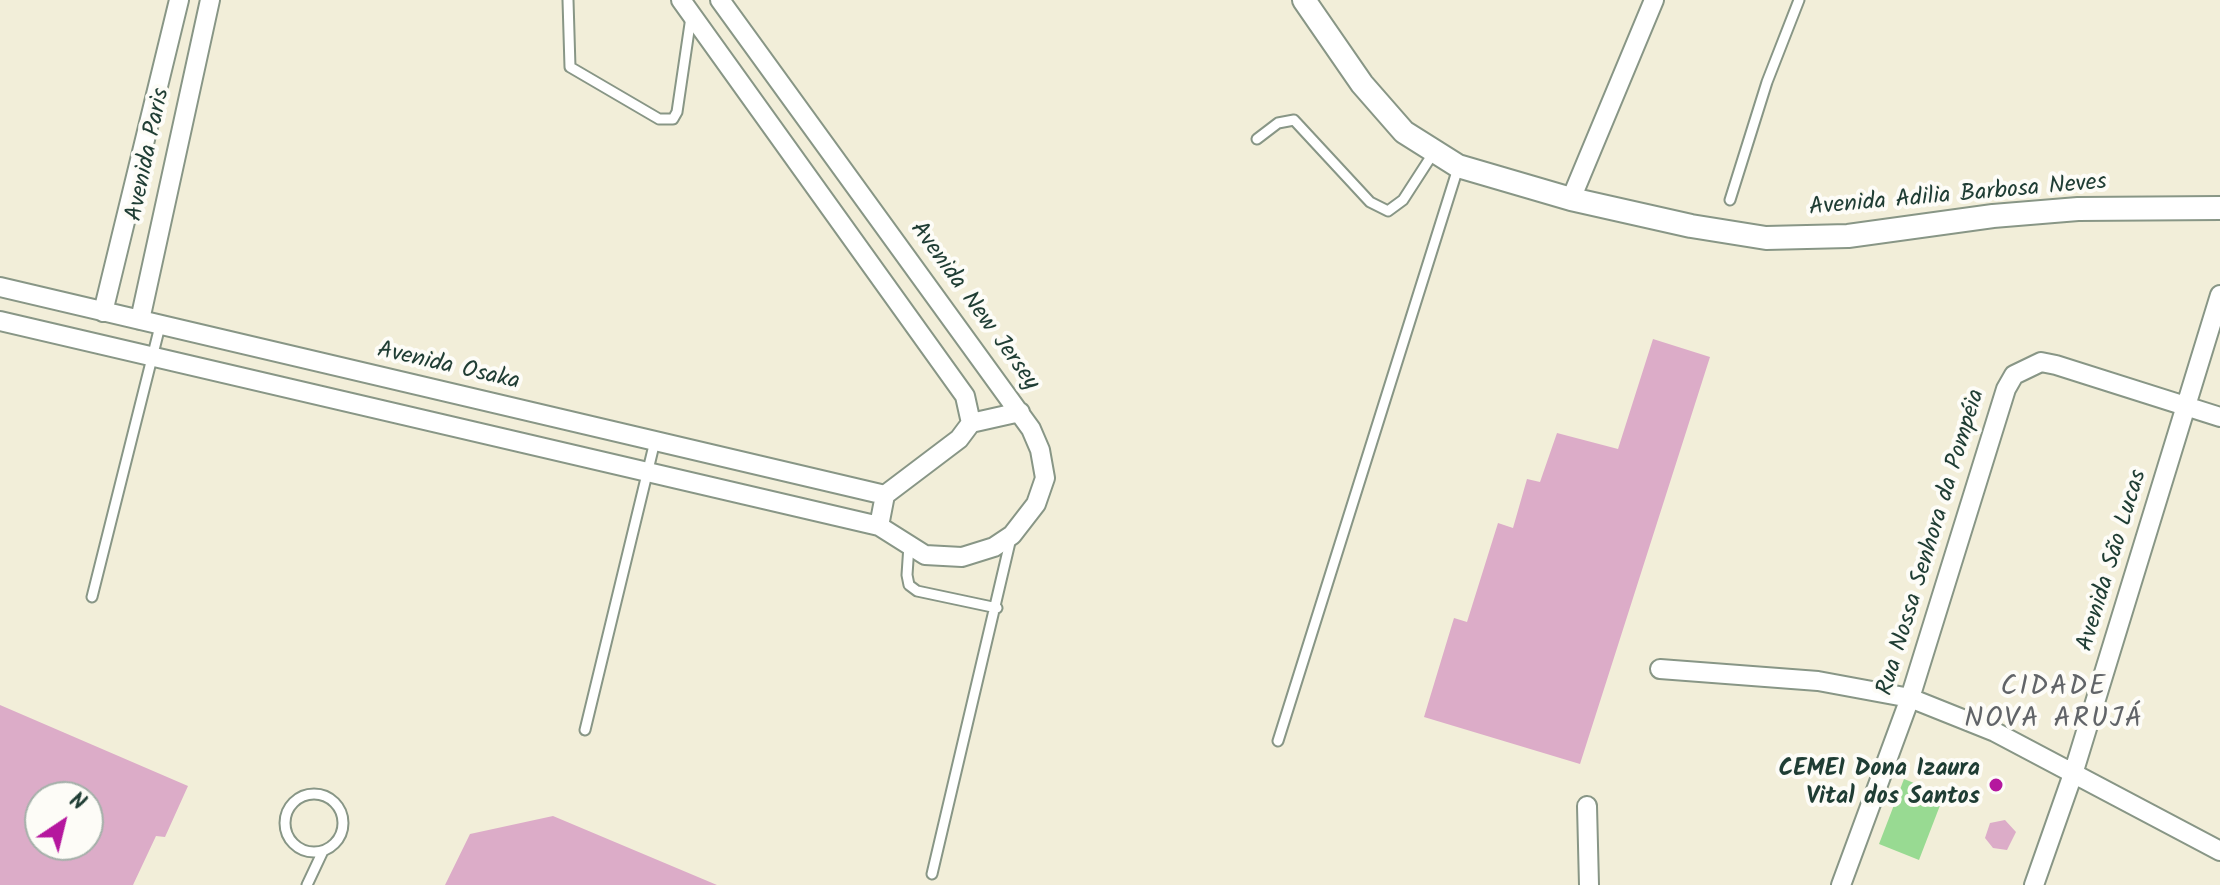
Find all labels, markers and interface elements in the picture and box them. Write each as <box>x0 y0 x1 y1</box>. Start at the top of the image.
street label: Avenida Paris <box>122 86 178 224</box>
street label: Avenida Adilia Barbosa Neves <box>1808 170 2108 224</box>
street label: Avenida New Jersey <box>902 217 1044 397</box>
street label: Avenida Osaka <box>374 338 522 398</box>
street label: Rua Nossa Senhora da Pompéia <box>1873 386 1993 700</box>
street label: Avenida São Lucas <box>2073 467 2155 655</box>
district label: CIDADE NOVA ARUJÁ <box>1964 672 2144 738</box>
place label: CEMEI Dona Izaura Vital dos Santos <box>1778 757 1980 813</box>
marker: CEMEI Dona Izaura Vital dos Santos <box>1987 776 2005 794</box>
north arrow <box>24 781 104 861</box>
text: N <box>61 784 93 821</box>

